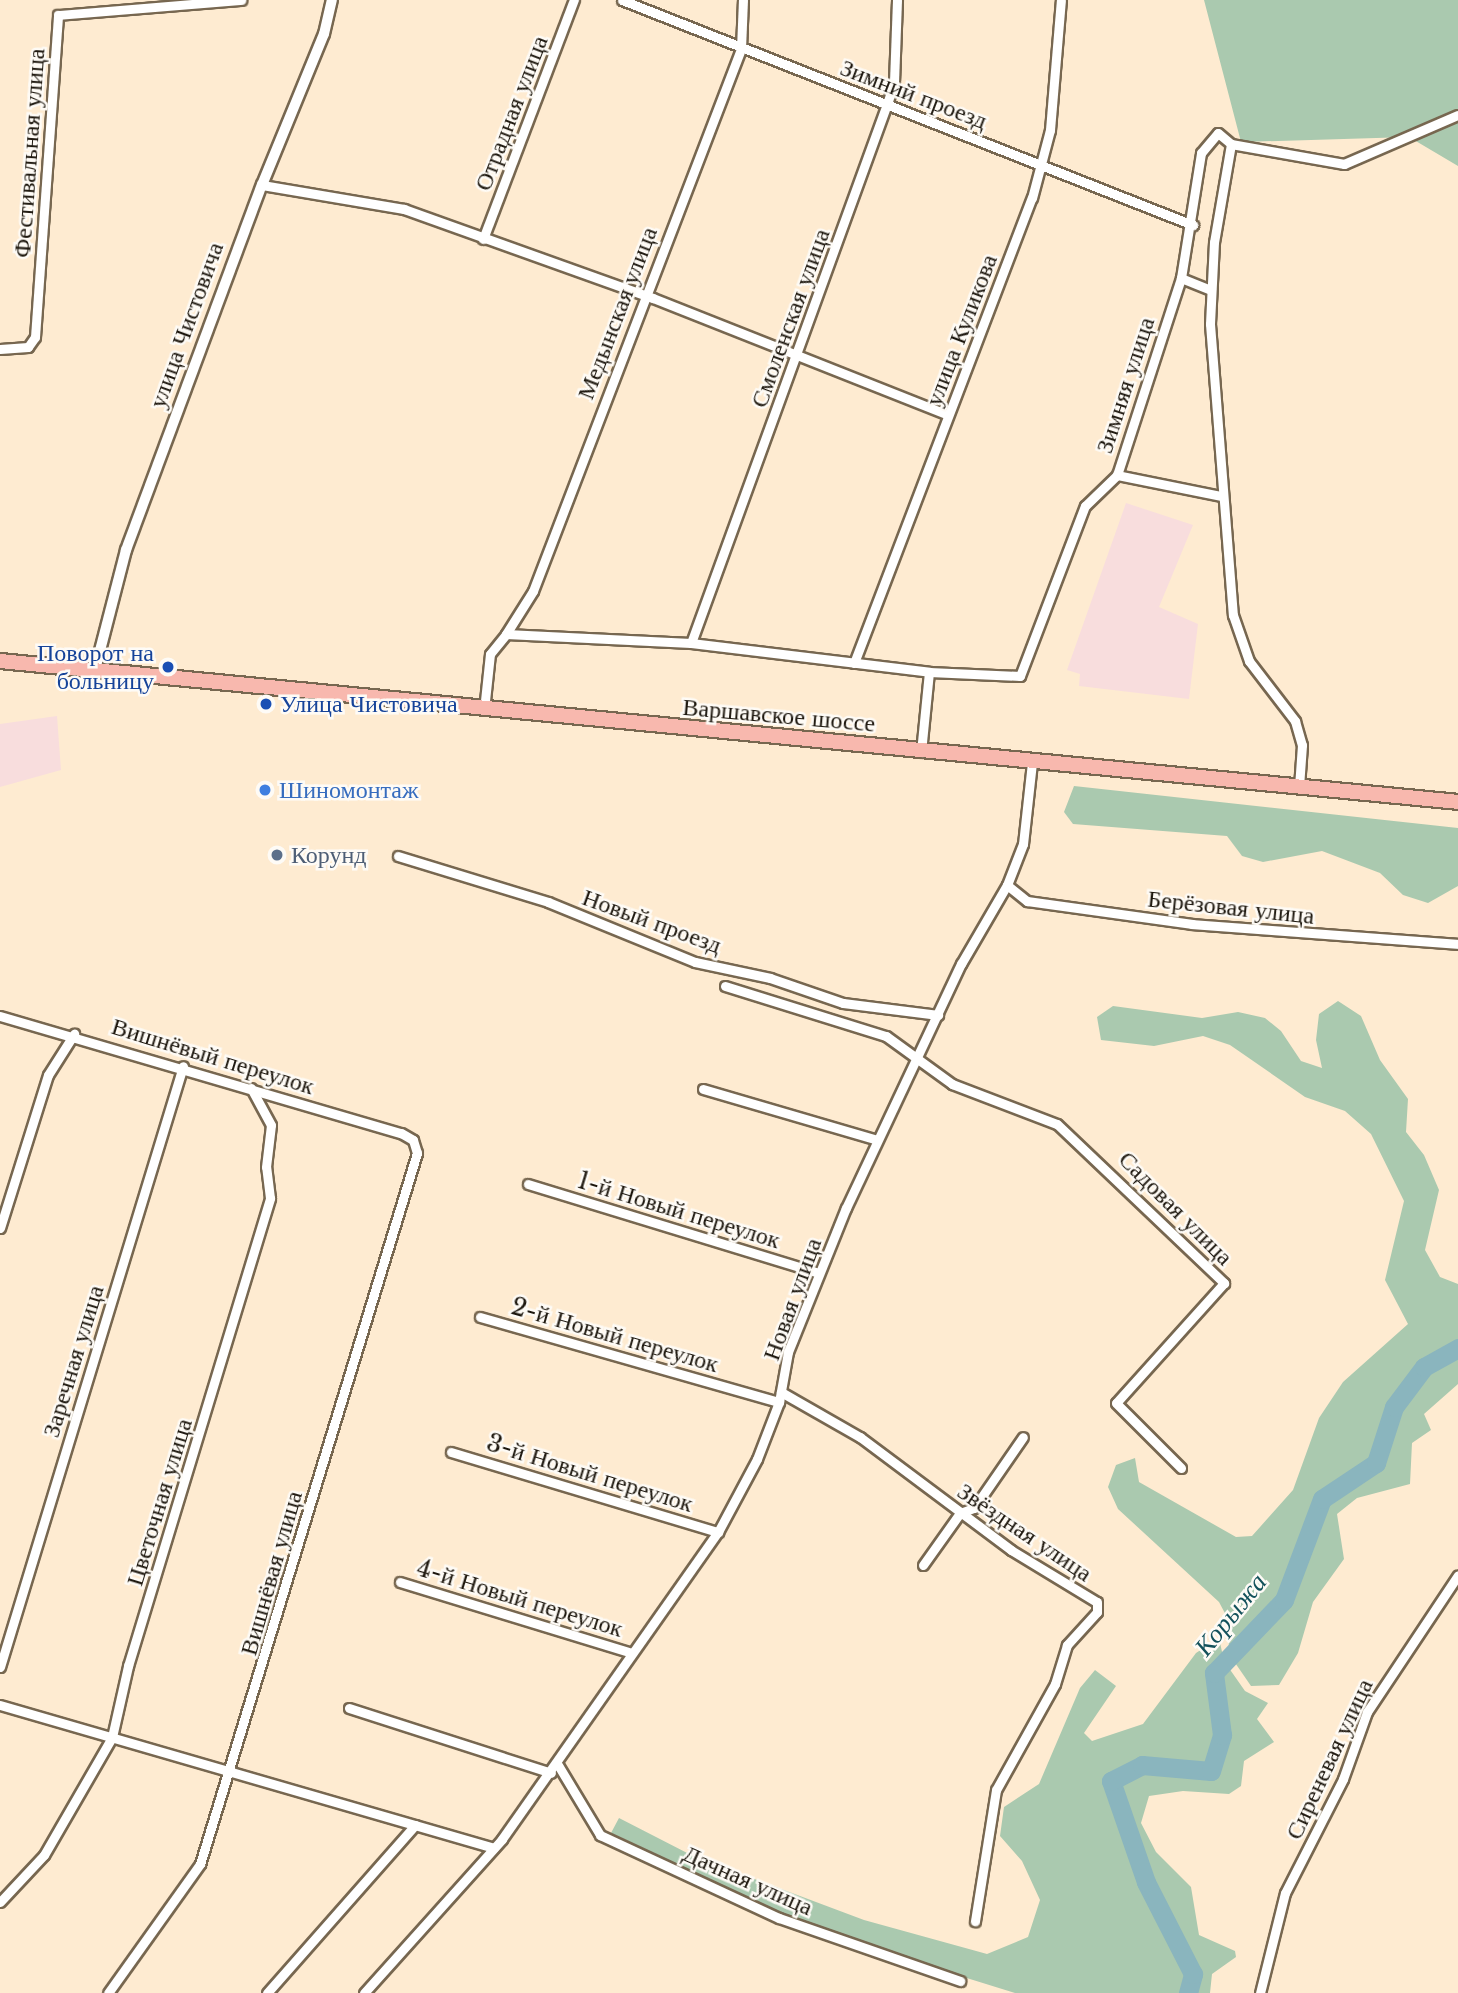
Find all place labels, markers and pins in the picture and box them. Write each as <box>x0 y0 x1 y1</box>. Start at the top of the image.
place label: Поворот на больницу <box>37 639 154 695</box>
marker: Поворот на больницу <box>160 659 176 675</box>
place label: Улица Чистовича <box>280 690 458 718</box>
marker: Улица Чистовича <box>258 696 274 712</box>
place label: Шиномонтаж <box>279 776 418 804</box>
marker: Шиномонтаж <box>257 782 273 798</box>
place label: Корунд <box>291 841 367 869</box>
marker: Корунд <box>269 847 285 863</box>

